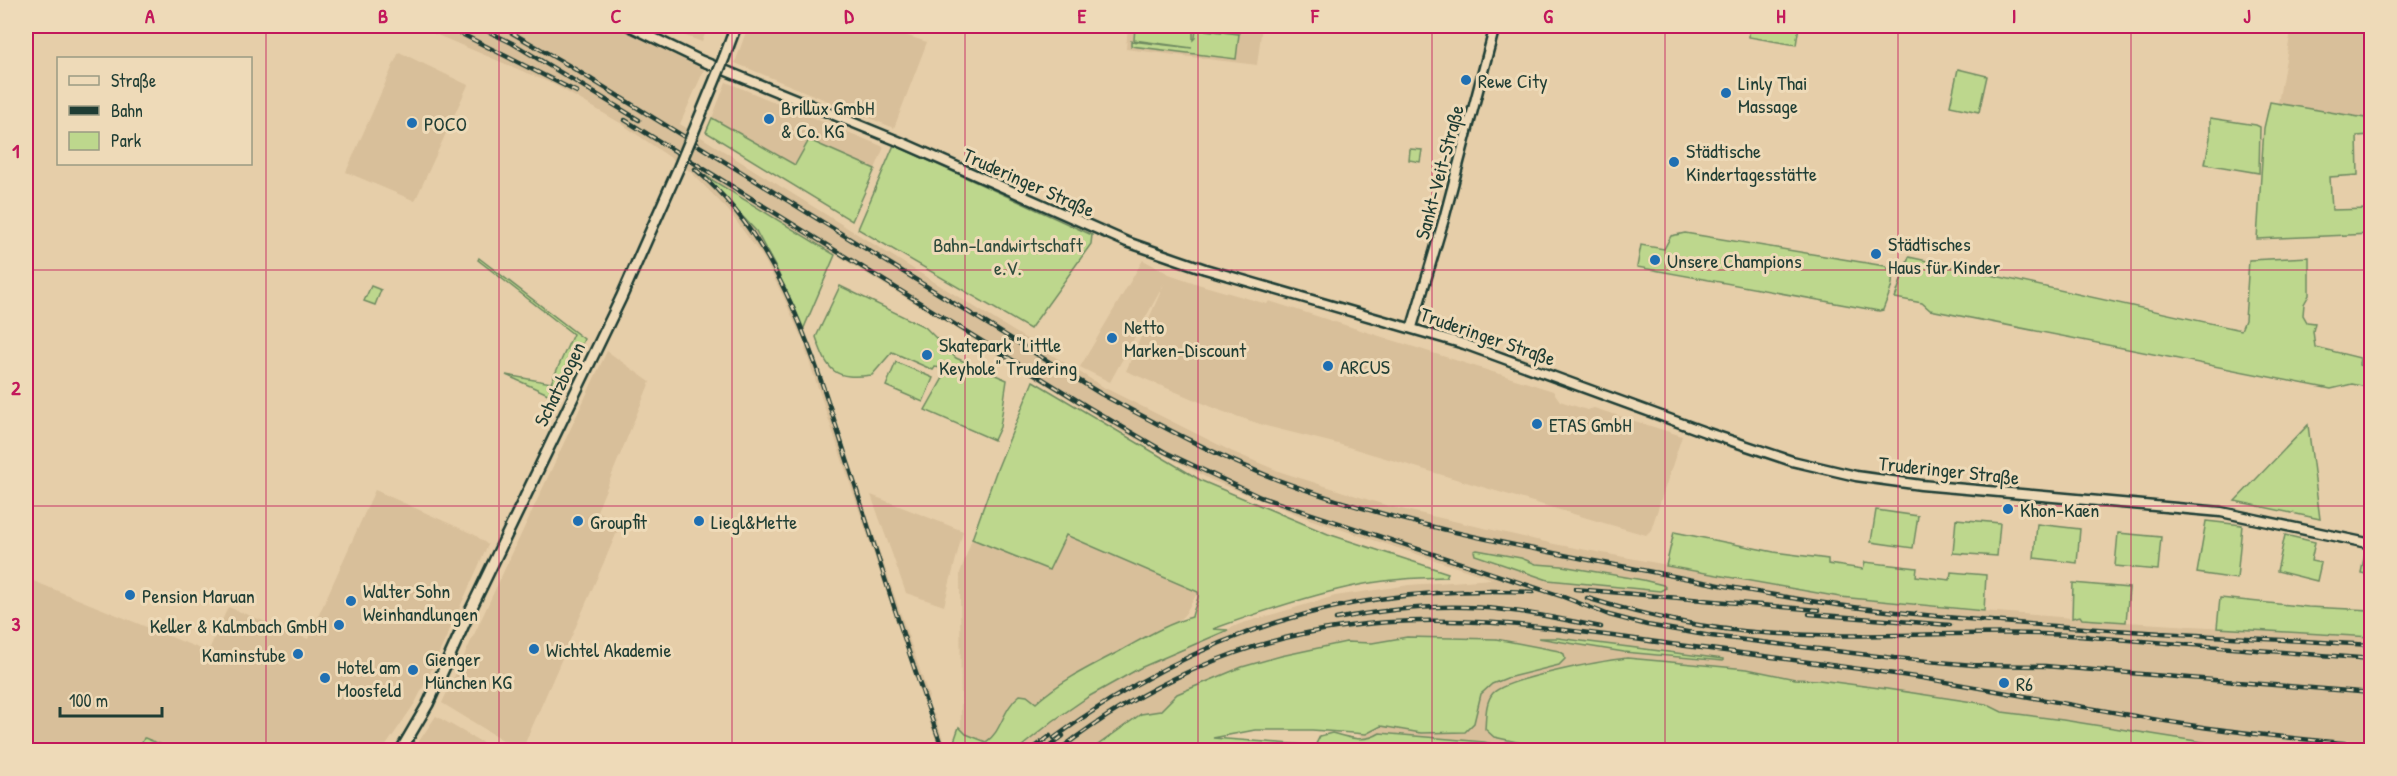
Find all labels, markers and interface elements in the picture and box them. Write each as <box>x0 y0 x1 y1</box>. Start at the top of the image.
text: A <box>145 2 155 29</box>
text: B <box>378 2 388 29</box>
text: C <box>611 2 622 29</box>
text: D <box>844 2 854 29</box>
text: E <box>1078 2 1087 29</box>
text: F <box>1310 2 1320 29</box>
text: G <box>1543 2 1553 29</box>
text: H <box>1776 2 1786 29</box>
text: I <box>2012 2 2016 29</box>
text: J <box>2243 2 2251 29</box>
legend <box>57 57 252 165</box>
place label: Rewe City <box>1478 67 1548 94</box>
text: Straße <box>111 68 156 93</box>
place label: Linly Thai Massage <box>1738 69 1807 119</box>
marker: Rewe City <box>1459 73 1473 87</box>
marker: Linly Thai Massage <box>1719 86 1733 100</box>
place label: Brillux GmbH & Co. KG <box>781 94 874 144</box>
text: Bahn <box>111 98 143 123</box>
street label: Sankt-Veit-Straße <box>1408 102 1470 242</box>
place label: POCO <box>424 110 467 137</box>
marker: Brillux GmbH & Co. KG <box>762 112 776 126</box>
marker: POCO <box>405 116 419 130</box>
text: Park <box>111 128 142 153</box>
text: 1 <box>12 137 20 164</box>
place label: Städtische Kindertagesstätte <box>1686 137 1817 187</box>
street label: Truderinger Straße <box>959 141 1099 223</box>
marker: Städtische Kindertagesstätte <box>1667 155 1681 169</box>
place label: Städtisches Haus für Kinder <box>1888 230 2001 280</box>
park label: Bahn-Landwirtschaft e.V. <box>933 231 1084 281</box>
place label: Unsere Champions <box>1667 247 1802 274</box>
marker: Städtisches Haus für Kinder <box>1869 247 1883 261</box>
marker: Unsere Champions <box>1648 253 1662 267</box>
street label: Truderinger Straße <box>1417 300 1559 372</box>
place label: Netto Marken-Discount <box>1124 313 1247 363</box>
place label: Skatepark "Little Keyhole" Trudering <box>939 331 1077 381</box>
marker: Netto Marken-Discount <box>1105 331 1119 345</box>
street label: Schatzbogen <box>527 337 591 431</box>
marker: Skatepark "Little Keyhole" Trudering <box>920 348 934 362</box>
place label: ARCUS <box>1340 353 1390 380</box>
marker: ARCUS <box>1321 359 1335 373</box>
text: 2 <box>11 374 21 401</box>
place label: ETAS GmbH <box>1549 411 1632 438</box>
marker: ETAS GmbH <box>1530 417 1544 431</box>
street label: Truderinger Straße <box>1877 449 2021 491</box>
place label: Khon-Kaen <box>2020 496 2099 523</box>
marker: Khon-Kaen <box>2001 502 2015 516</box>
place label: Groupfit <box>590 508 648 535</box>
place label: Liegl&Mette <box>711 508 797 535</box>
marker: Groupfit <box>571 514 585 528</box>
marker: Liegl&Mette <box>692 514 706 528</box>
place label: Walter Sohn Weinhandlungen <box>363 577 478 627</box>
place label: Pension Maruan <box>142 582 255 609</box>
marker: Pension Maruan <box>123 588 137 602</box>
marker: Walter Sohn Weinhandlungen <box>344 594 358 608</box>
text: 3 <box>12 610 21 637</box>
place label: Keller & Kalmbach GmbH <box>150 612 327 639</box>
marker: Keller & Kalmbach GmbH <box>332 618 346 632</box>
place label: Wichtel Akademie <box>546 636 671 663</box>
place label: Kaminstube <box>202 641 286 668</box>
marker: Wichtel Akademie <box>527 642 541 656</box>
place label: Gienger München KG <box>425 645 512 695</box>
marker: Kaminstube <box>291 647 305 661</box>
place label: Hotel am Moosfeld <box>337 653 401 703</box>
marker: Gienger München KG <box>406 663 420 677</box>
place label: R6 <box>2016 670 2033 697</box>
marker: Hotel am Moosfeld <box>318 671 332 685</box>
marker: R6 <box>1997 676 2011 690</box>
scale bar <box>60 680 162 718</box>
text: 100 m <box>69 688 108 713</box>

